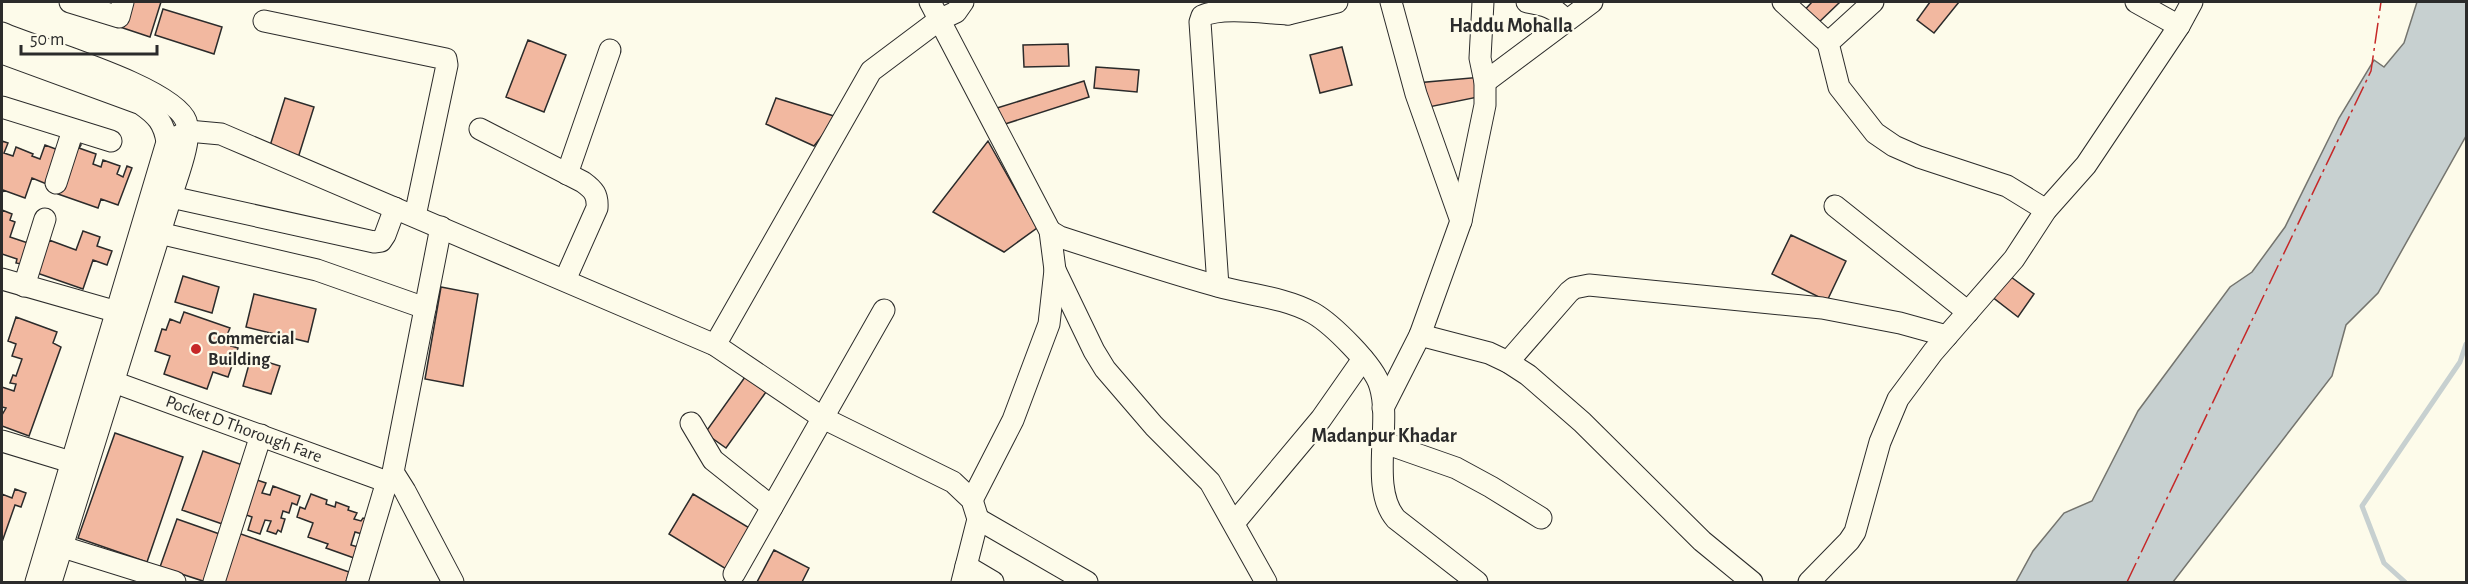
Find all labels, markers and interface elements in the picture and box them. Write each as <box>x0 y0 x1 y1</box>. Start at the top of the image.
district label: Haddu Mohalla <box>1449 16 1573 36</box>
scale bar <box>21 18 158 56</box>
text: 50 m <box>30 31 64 49</box>
place label: Commercial Building <box>208 330 295 369</box>
marker: Commercial Building <box>189 342 203 356</box>
street label: Pocket D Thorough Fare <box>163 393 324 466</box>
district label: Madanpur Khadar <box>1311 426 1457 446</box>

